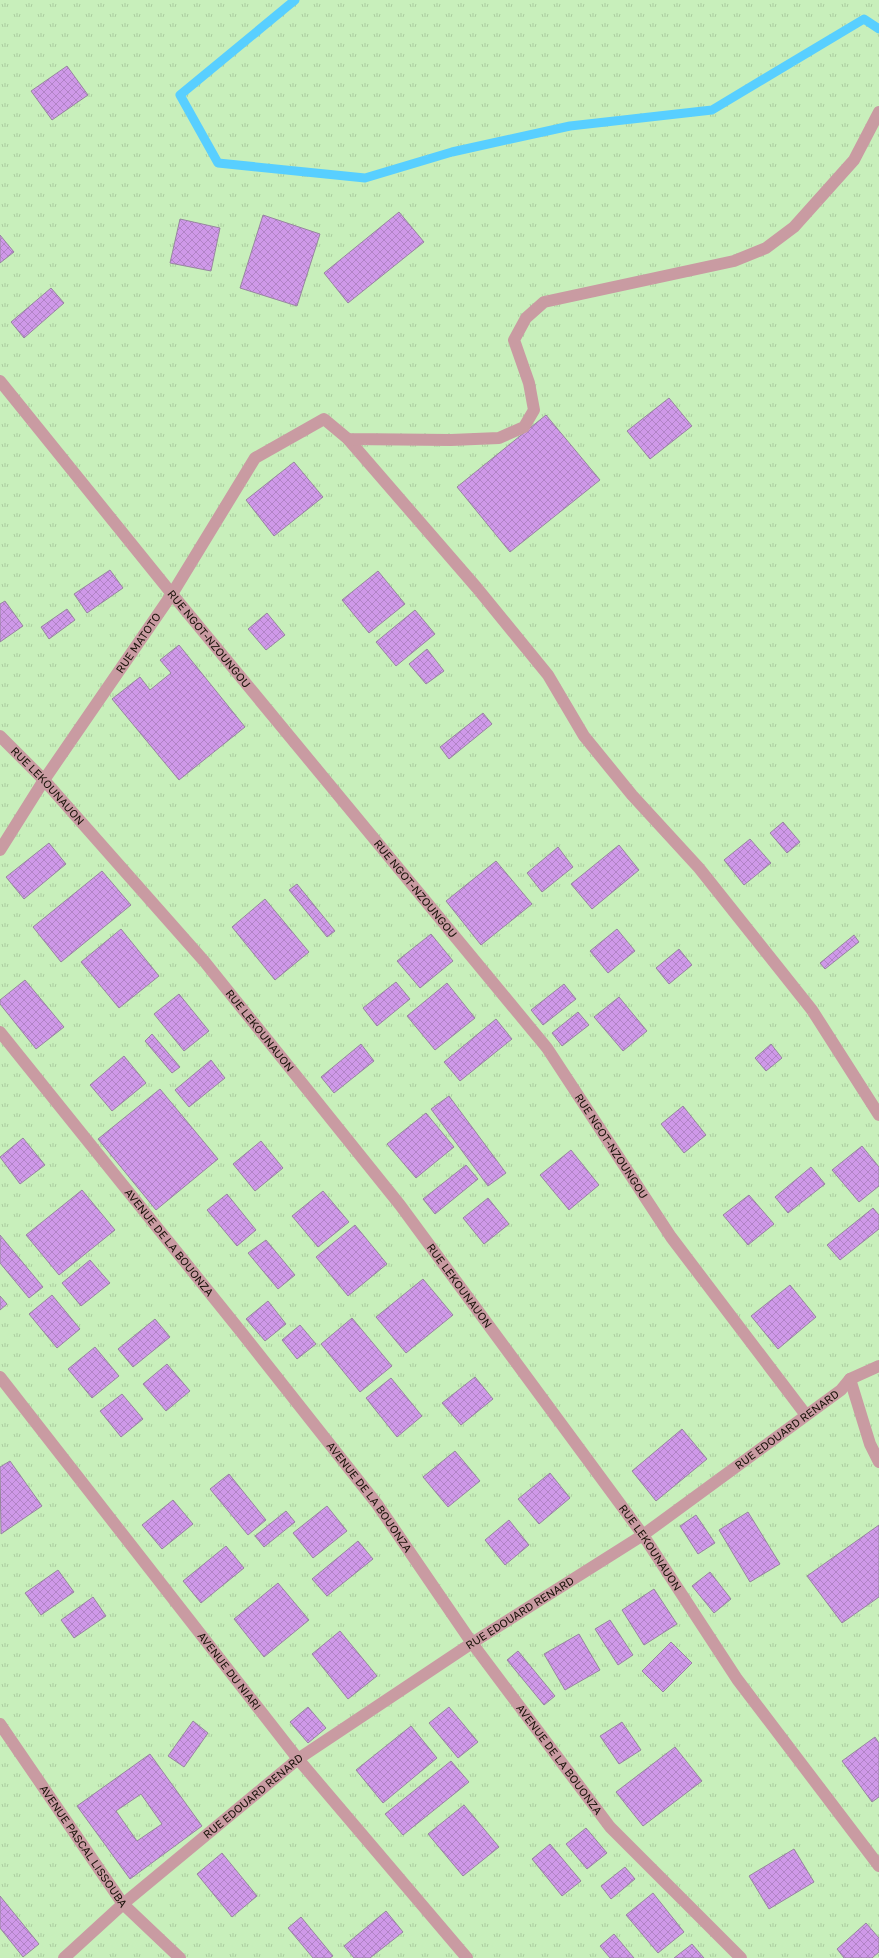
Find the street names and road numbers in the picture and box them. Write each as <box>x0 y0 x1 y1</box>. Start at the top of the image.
street label: RUE NGOT-NZOUNGOU <box>165 587 254 690</box>
street label: RUE MATOTO <box>113 610 163 675</box>
street label: RUE LEKOUNAUON <box>9 744 87 827</box>
street label: RUE NGOT-NZOUNGOU <box>372 837 460 940</box>
street label: RUE LEKOUNAUON <box>223 987 297 1074</box>
street label: RUE NGOT-NZOUNGOU <box>573 1091 651 1201</box>
street label: AVENUE DE LA BOUONZA <box>122 1186 217 1299</box>
street label: RUE LEKOUNAUON <box>425 1241 495 1330</box>
street label: RUE EDOUARD RENARD <box>732 1387 841 1472</box>
street label: AVENUE DE LA BOUONZA <box>324 1439 415 1555</box>
street label: RUE LEKOUNAUON <box>617 1502 684 1593</box>
street label: RUE EDOUARD RENARD <box>463 1573 576 1651</box>
street label: AVENUE DU NIARI <box>195 1629 264 1712</box>
street label: AVENUE DE LA BOUONZA <box>514 1702 606 1817</box>
street label: RUE EDOUARD RENARD <box>200 1750 305 1841</box>
street label: AVENUE PASCAL LISSOUBA <box>38 1782 131 1910</box>

